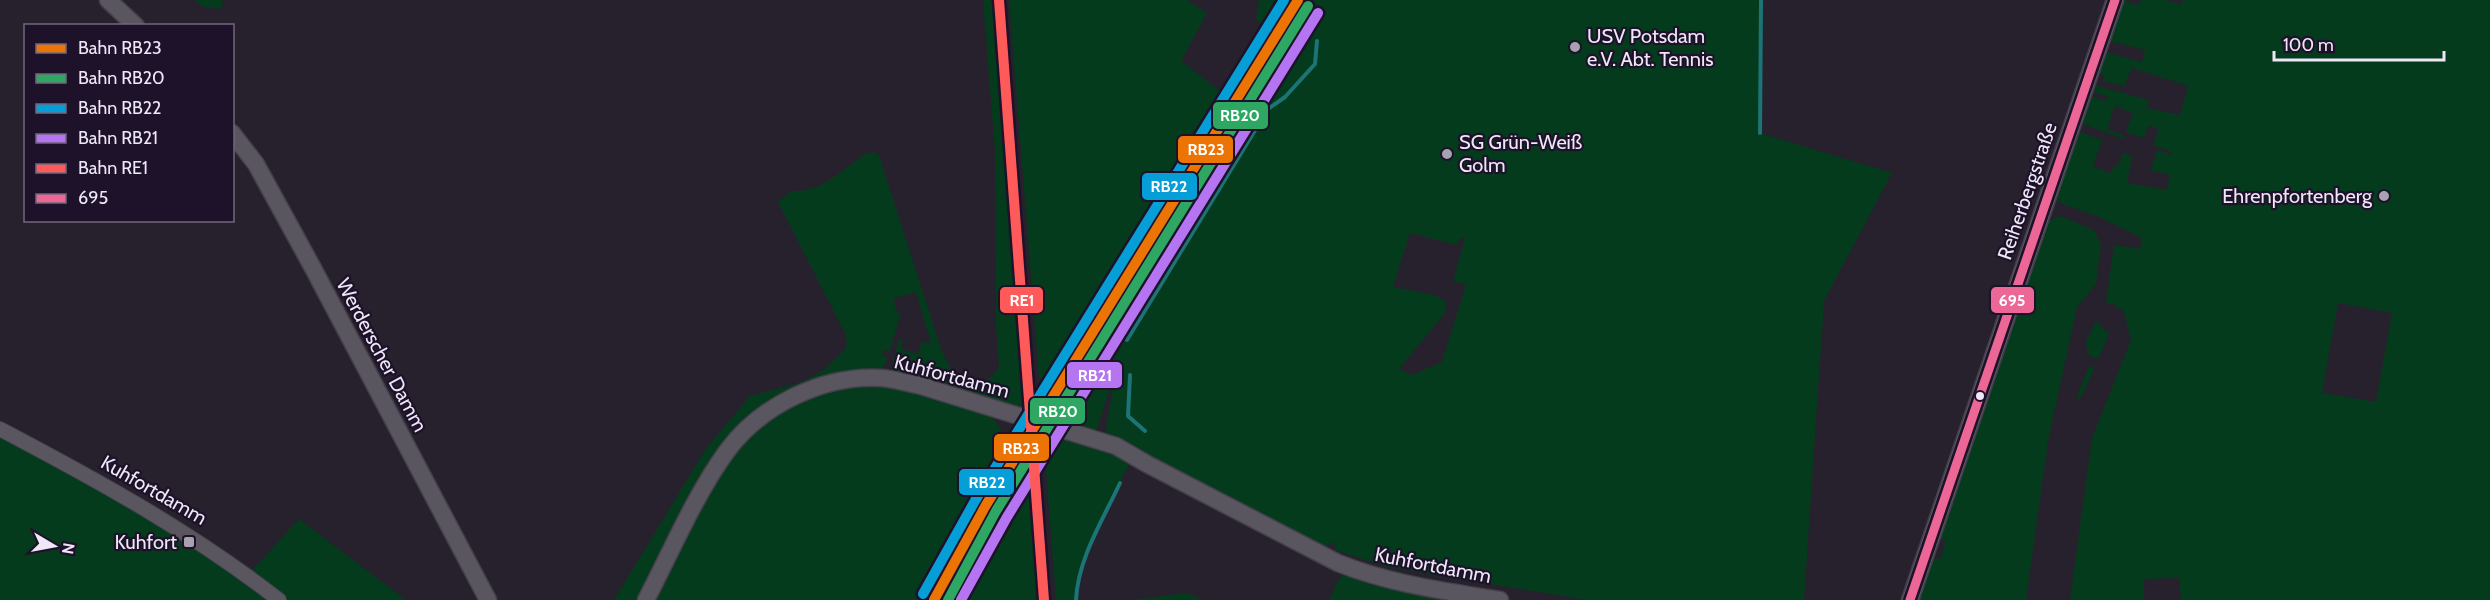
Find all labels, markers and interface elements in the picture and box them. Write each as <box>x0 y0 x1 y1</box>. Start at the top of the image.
legend <box>24 24 234 222</box>
place label: USV Potsdam e.V. Abt. Tennis <box>1587 24 1713 71</box>
scale bar <box>2274 24 2444 62</box>
text: 100 m <box>2283 34 2334 56</box>
text: Bahn RB23 <box>78 37 162 59</box>
marker: USV Potsdam e.V. Abt. Tennis <box>1568 40 1582 54</box>
text: Bahn RB20 <box>78 67 165 89</box>
text: Bahn RB22 <box>78 97 162 119</box>
line badge: RB20 <box>1212 101 1269 130</box>
text: RB20 <box>1220 106 1260 125</box>
street label: Reiherbergstraße <box>1992 119 2062 263</box>
text: Bahn RB21 <box>78 127 158 149</box>
place label: SG Grün-Weiß Golm <box>1459 130 1583 177</box>
line badge: RB23 <box>1177 135 1234 164</box>
text: RB23 <box>1187 140 1225 159</box>
marker: SG Grün-Weiß Golm <box>1440 147 1454 161</box>
text: Bahn RE1 <box>78 157 148 179</box>
line badge: RB22 <box>1141 172 1198 201</box>
text: RB22 <box>1151 177 1187 196</box>
place label: Ehrenpfortenberg <box>2222 184 2373 208</box>
text: 695 <box>78 187 108 209</box>
marker: Ehrenpfortenberg <box>2377 189 2391 203</box>
street label: Werderscher Damm <box>331 274 433 436</box>
line badge: RE1 <box>999 286 1044 314</box>
line badge: 695 <box>1990 286 2035 314</box>
text: RE1 <box>1009 291 1035 310</box>
text: 695 <box>1999 291 2025 310</box>
street label: Kuhfortdamm <box>892 349 1012 403</box>
line badge: RB21 <box>1066 361 1123 389</box>
text: RB21 <box>1078 366 1112 385</box>
unlabelled marker <box>1974 390 1986 402</box>
line badge: RB20 <box>1029 397 1086 425</box>
text: RB20 <box>1038 402 1078 421</box>
line badge: RB23 <box>993 433 1050 462</box>
text: RB23 <box>1002 439 1040 458</box>
street label: Kuhfortdamm <box>97 450 211 530</box>
line badge: RB22 <box>958 468 1015 496</box>
text: RB22 <box>969 473 1005 492</box>
north arrow <box>24 516 84 576</box>
place label: Kuhfort <box>114 530 177 554</box>
marker: Kuhfort <box>182 535 196 549</box>
text: N <box>58 541 79 556</box>
street label: Kuhfortdamm <box>1373 542 1493 588</box>

